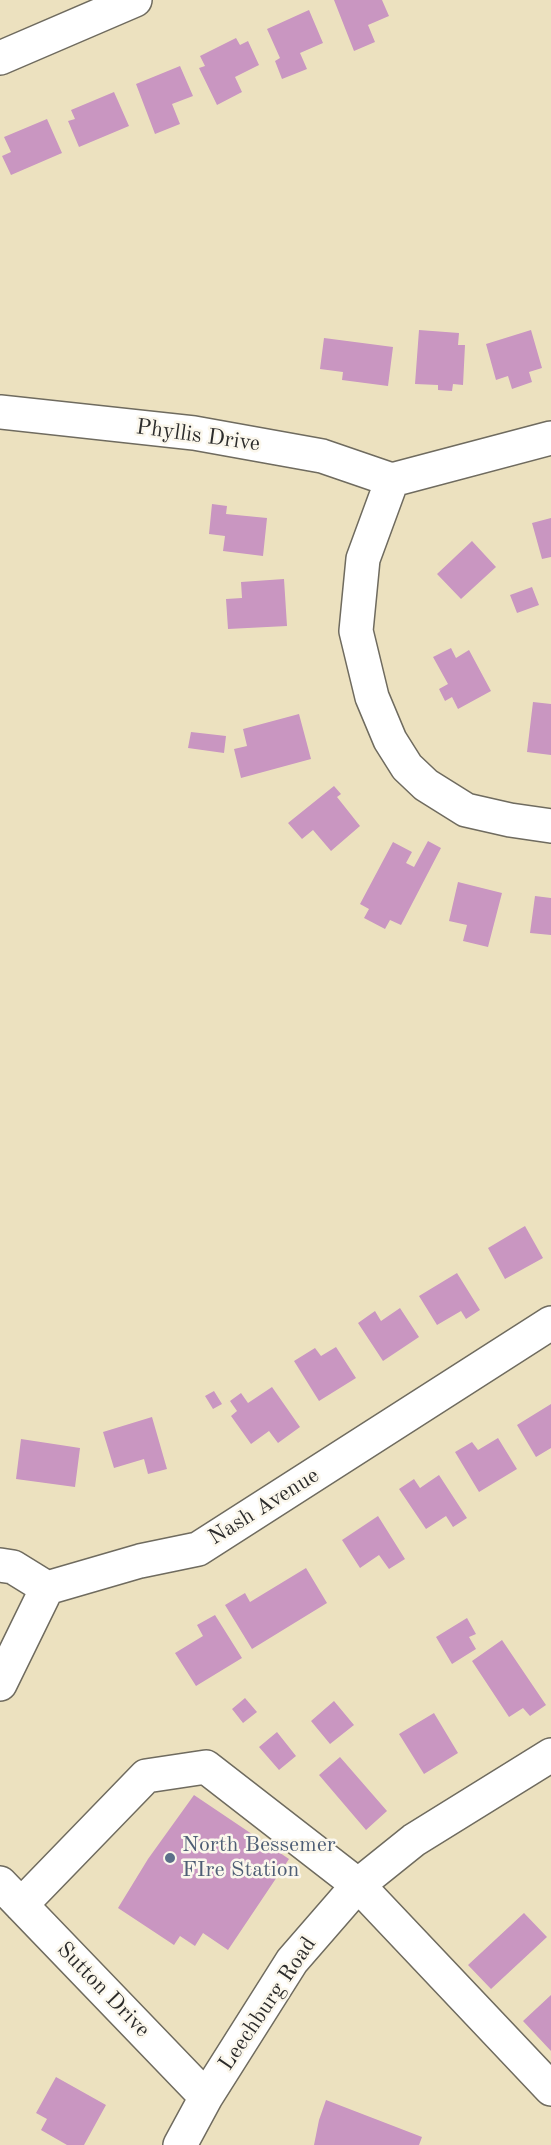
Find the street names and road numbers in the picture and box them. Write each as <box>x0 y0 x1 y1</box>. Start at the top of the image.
street label: Phyllis Drive <box>134 414 262 458</box>
street label: Nash Avenue <box>204 1463 324 1551</box>
street label: Leechburg Road <box>214 1932 322 2076</box>
street label: Sutton Drive <box>51 1937 155 2043</box>

